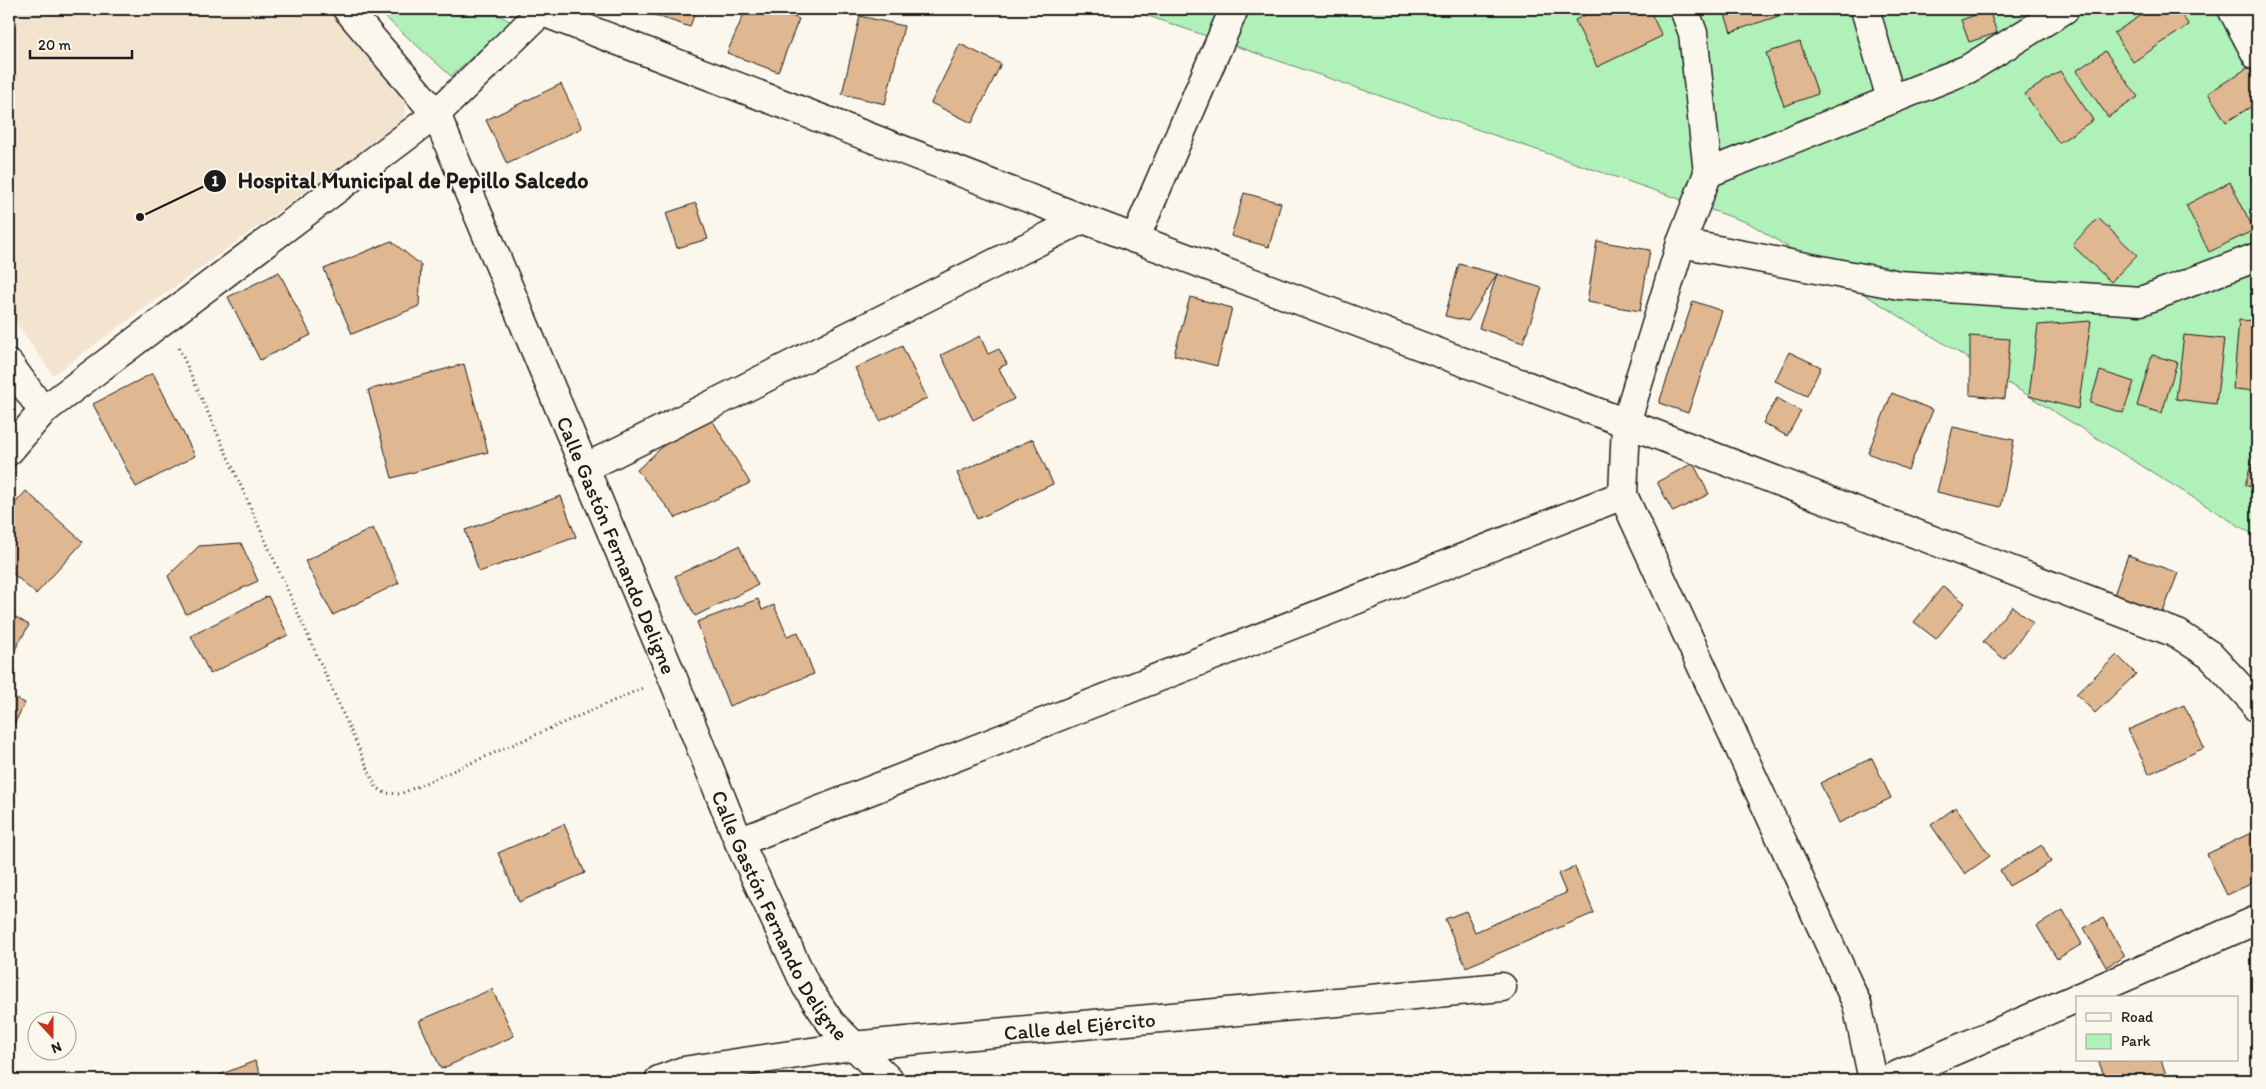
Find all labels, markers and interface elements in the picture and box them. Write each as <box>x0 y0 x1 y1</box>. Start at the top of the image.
scale bar <box>30 28 132 60</box>
text: 20 m <box>38 36 72 54</box>
callout: Hospital Municipal de Pepillo Salcedo <box>203 162 598 199</box>
text: Hospital Municipal de Pepillo Salcedo <box>238 167 588 194</box>
text: 1 <box>212 172 219 190</box>
street label: Calle Gastón Fernando Deligne <box>552 412 682 678</box>
street label: Calle Gastón Fernando Deligne <box>707 786 853 1045</box>
legend <box>2076 996 2238 1062</box>
street label: Calle del Ejército <box>1003 1006 1157 1045</box>
text: Road <box>2121 1008 2154 1026</box>
north arrow <box>28 1012 78 1062</box>
text: Park <box>2121 1032 2151 1050</box>
text: N <box>49 1038 64 1057</box>

